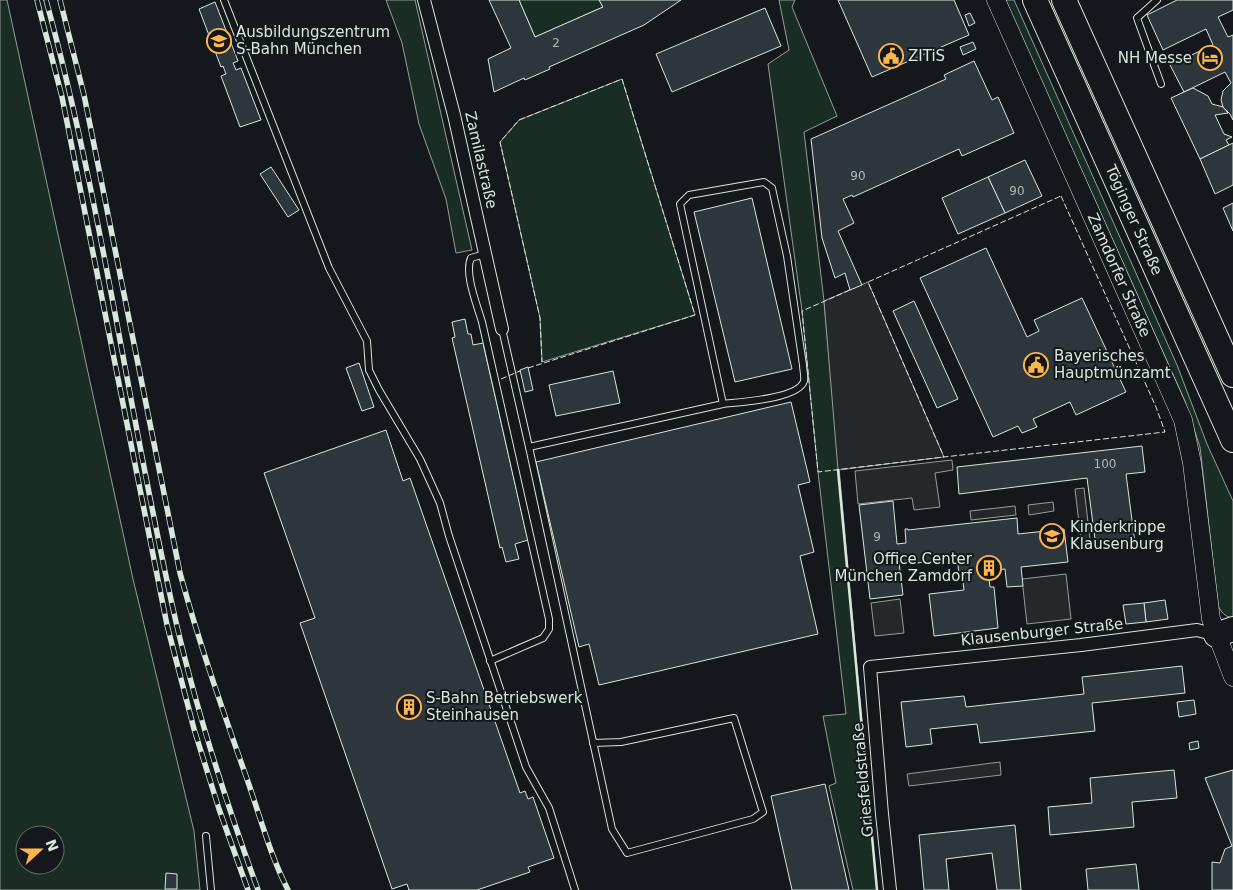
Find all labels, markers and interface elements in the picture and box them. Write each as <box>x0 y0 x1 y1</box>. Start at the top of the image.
place label: Ausbildungszentrum S-Bahn München <box>236 23 390 58</box>
school or university icon: Ausbildungszentrum S-Bahn München <box>206 28 232 54</box>
house number: 2 <box>552 36 560 50</box>
public building icon: ZITiS <box>878 43 904 69</box>
hotel icon: NH Messe <box>1197 45 1223 71</box>
place label: ZITiS <box>908 47 945 65</box>
place label: NH Messe <box>1118 49 1192 67</box>
street label: Zamilastraße <box>461 110 501 210</box>
street label: Töginger Straße <box>1101 161 1166 278</box>
house number: 90 <box>850 169 866 183</box>
house number: 90 <box>1009 184 1025 198</box>
street label: Zamdorfer Straße <box>1084 210 1154 340</box>
place label: Bayerisches Hauptmünzamt <box>1054 347 1171 382</box>
public building icon: Bayerisches Hauptmünzamt <box>1023 352 1049 378</box>
house number: 100 <box>1094 457 1116 471</box>
place label: Kinderkrippe Klausenburg <box>1070 518 1166 553</box>
school or university icon: Kinderkrippe Klausenburg <box>1039 523 1065 549</box>
house number: 9 <box>873 530 881 544</box>
place label: Office Center München Zamdorf <box>835 550 973 585</box>
building icon: Office Center München Zamdorf <box>976 555 1002 581</box>
street label: Klausenburger Straße <box>960 615 1124 649</box>
place label: S-Bahn Betriebswerk Steinhausen <box>426 689 583 724</box>
building icon: S-Bahn Betriebswerk Steinhausen <box>396 694 422 720</box>
street label: Griesfeldstraße <box>849 722 877 838</box>
north arrow <box>15 825 65 875</box>
text: N <box>43 837 62 854</box>

